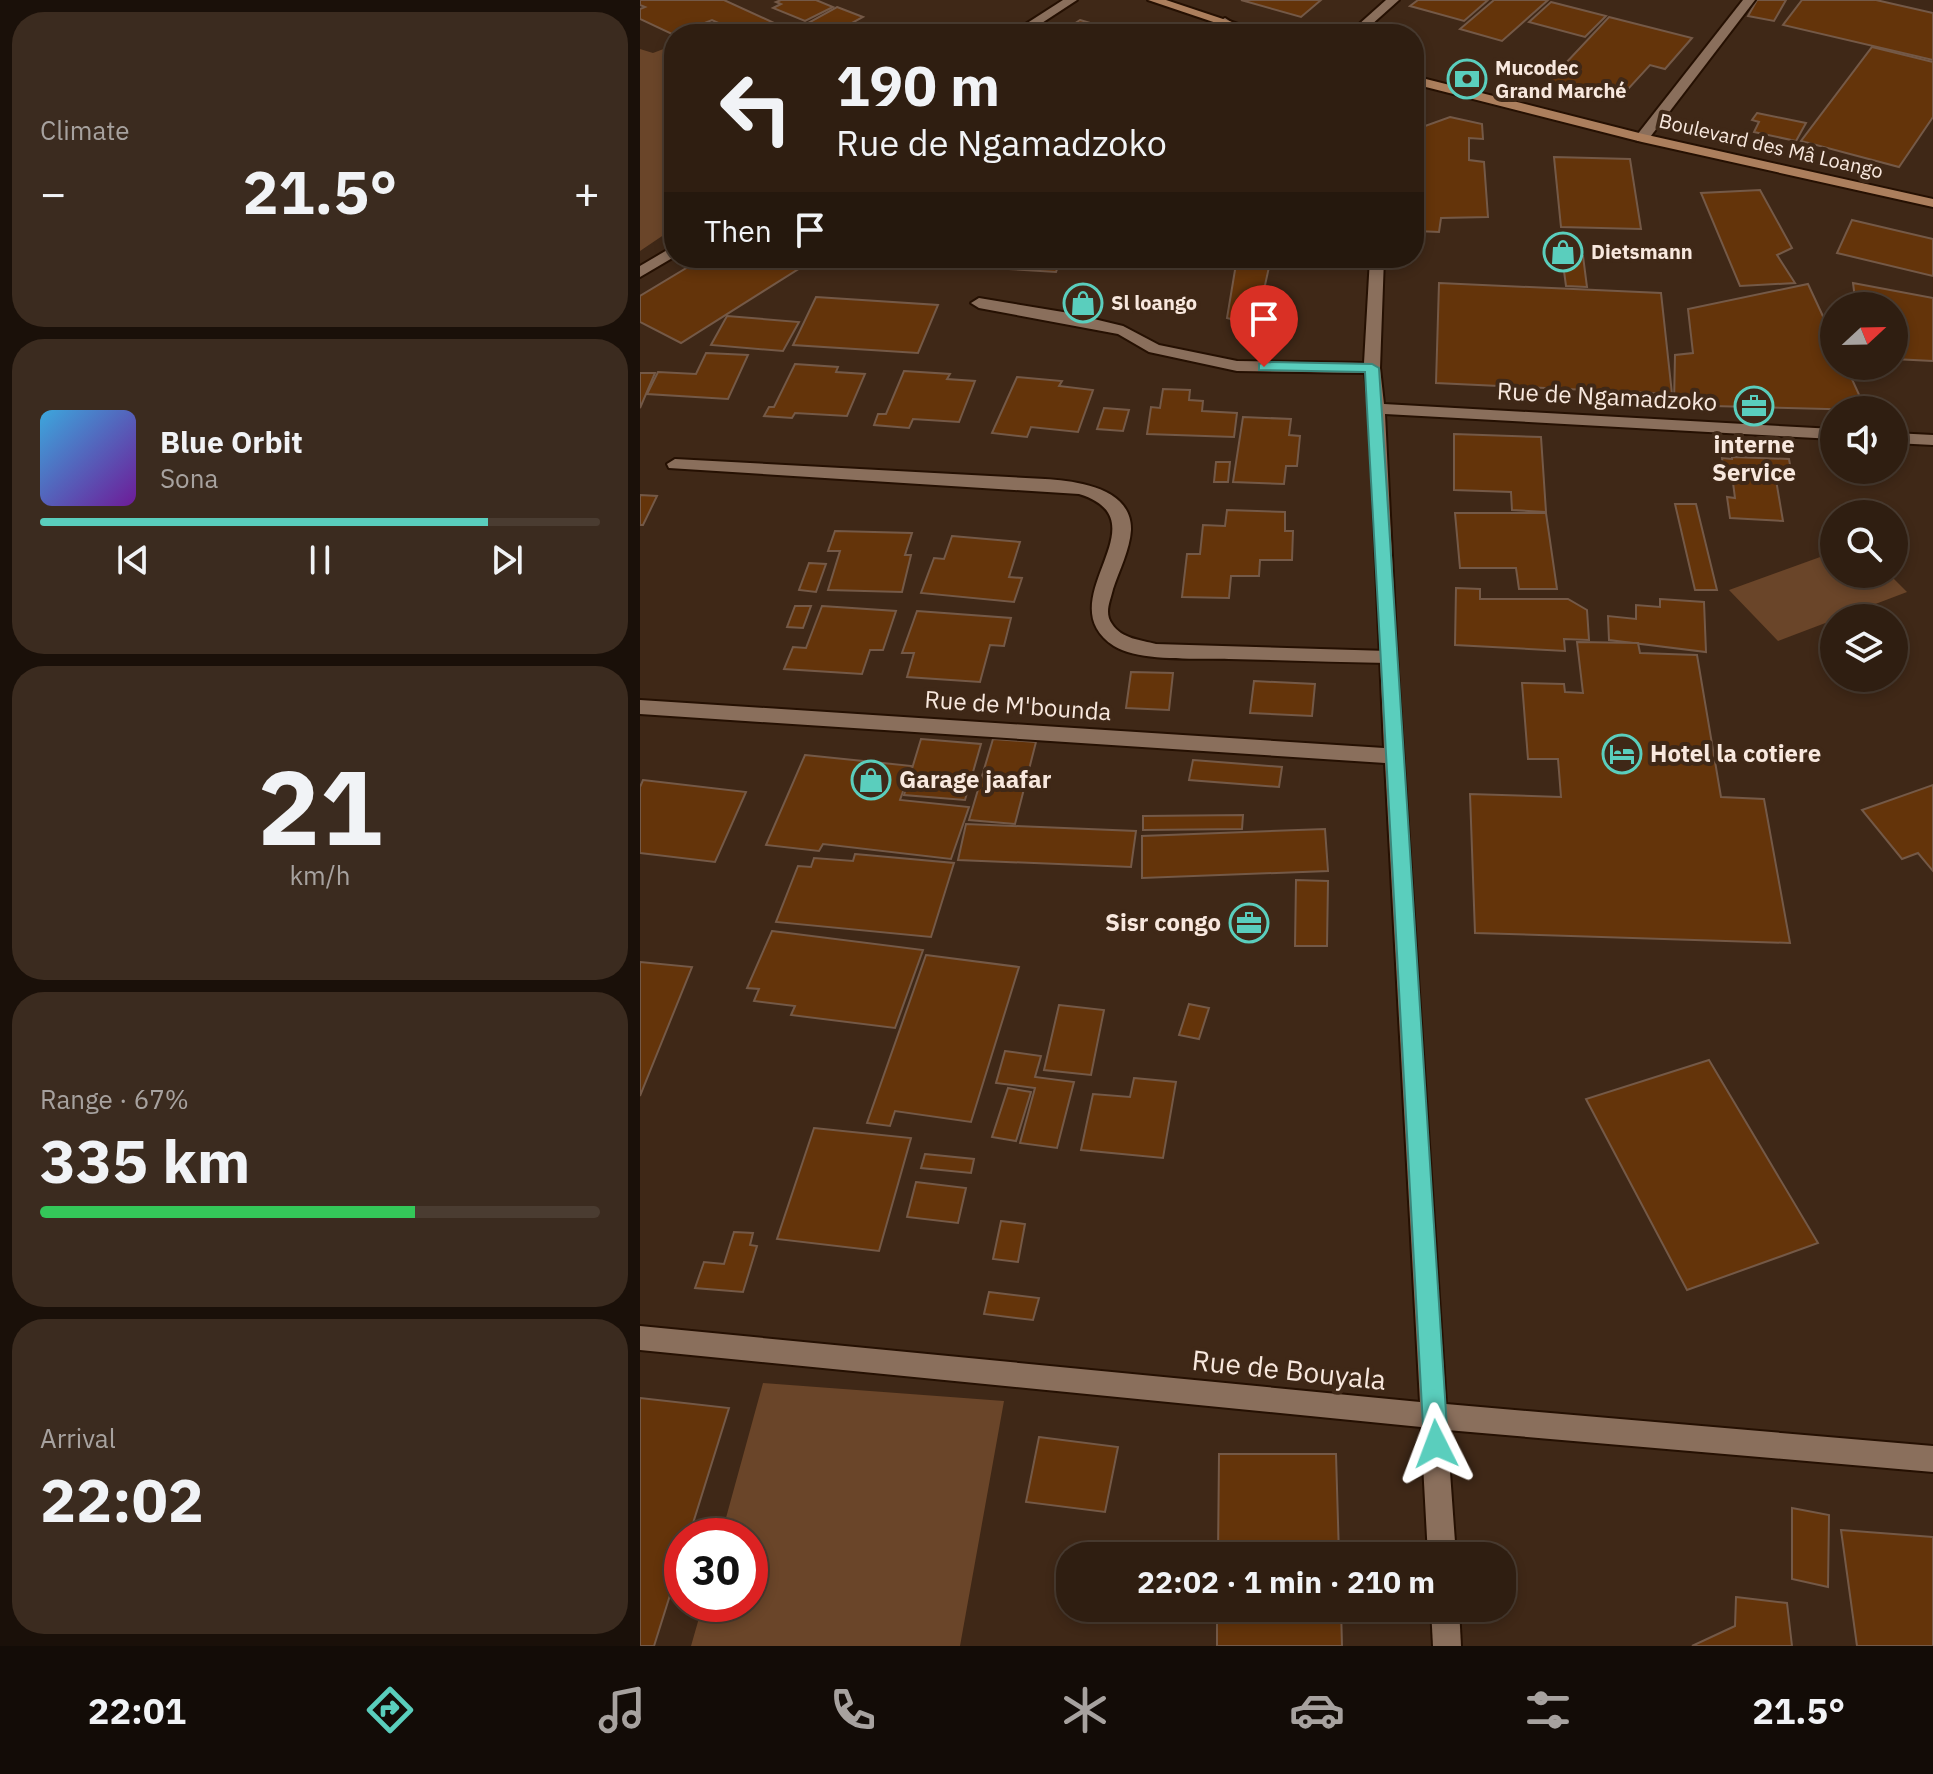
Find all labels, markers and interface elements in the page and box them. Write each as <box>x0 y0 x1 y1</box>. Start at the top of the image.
text: 190 m <box>836 49 1000 121</box>
place label: Mucodec Grand Marché <box>1495 54 1627 104</box>
icon: left <box>704 56 808 160</box>
bank icon: Mucodec Grand Marché <box>1446 58 1488 100</box>
street label: Boulevard des Mâ Loango <box>1656 107 1886 184</box>
text: Climate <box>40 113 130 147</box>
text: Rue de Ngamadzoko <box>836 119 1167 166</box>
text: 21.5° <box>243 152 397 231</box>
text: − <box>40 164 66 221</box>
text: + <box>574 164 600 221</box>
icon: arrive <box>788 208 832 252</box>
text: Then <box>704 211 772 250</box>
shop icon: Dietsmann <box>1542 231 1584 273</box>
place label: Dietsmann <box>1591 238 1693 265</box>
shop icon: Sl loango <box>1062 282 1104 324</box>
pin <box>1230 285 1298 367</box>
place label: Sl loango <box>1111 289 1197 316</box>
north arrow <box>1820 292 1908 380</box>
map controls <box>1820 292 1908 692</box>
icon: arrive <box>1242 297 1286 341</box>
street label: Rue de Ngamadzoko <box>1496 374 1718 418</box>
office icon: interne Service <box>1733 385 1775 427</box>
button: sound <box>1820 396 1908 484</box>
text: Blue Orbit <box>160 422 303 461</box>
place label: interne Service <box>1712 428 1796 488</box>
text: Sona <box>160 461 218 495</box>
button: search <box>1820 500 1908 588</box>
icon: previous <box>111 538 155 582</box>
icon: pause <box>298 538 342 582</box>
icon: next <box>485 538 529 582</box>
button: layers <box>1820 604 1908 692</box>
street label: Rue de M'bounda <box>924 683 1113 728</box>
hotel icon: Hotel la cotiere <box>1601 733 1643 775</box>
place label: Hotel la cotiere <box>1650 737 1821 769</box>
text: 21 <box>258 738 382 874</box>
shop icon: Garage jaafar <box>850 759 892 801</box>
place label: Garage jaafar <box>899 763 1052 795</box>
text: km/h <box>289 858 351 892</box>
office icon: Sisr congo <box>1228 902 1270 944</box>
place label: Sisr congo <box>1105 906 1221 938</box>
text: Range · 67% <box>40 1082 189 1116</box>
text: 335 km <box>40 1121 250 1200</box>
street label: Rue de Bouyala <box>1190 1341 1388 1398</box>
position arrow <box>1394 1402 1478 1486</box>
text: Arrival <box>40 1421 116 1455</box>
text: 22:02 <box>40 1460 204 1539</box>
speed limit sign: 30 <box>664 1518 768 1622</box>
text: 22:02 · 1 min · 210 m <box>1137 1562 1435 1601</box>
icon: directions <box>362 1682 418 1738</box>
icon: music <box>594 1682 650 1738</box>
icon: phone <box>825 1682 881 1738</box>
icon: climate <box>1057 1682 1113 1738</box>
icon: car <box>1289 1682 1345 1738</box>
icon: filters <box>1520 1682 1576 1738</box>
text: 22:01 <box>88 1687 186 1734</box>
text: 21.5° <box>1752 1687 1845 1734</box>

